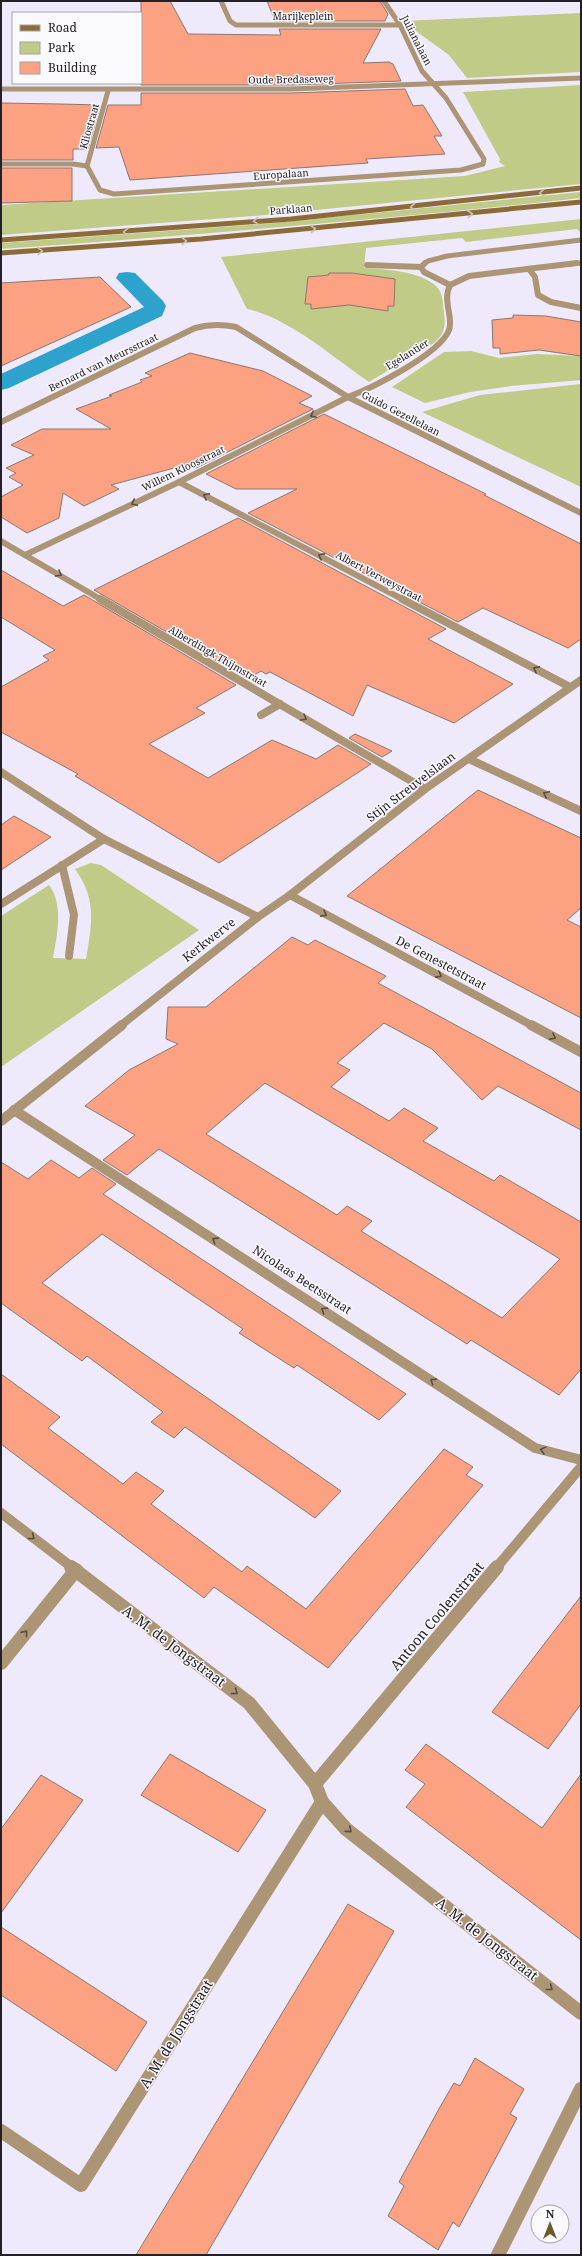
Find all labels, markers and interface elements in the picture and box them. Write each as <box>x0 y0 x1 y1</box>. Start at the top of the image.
street label: Marijkeplein <box>272 9 334 23</box>
legend <box>12 12 142 84</box>
street label: Julianalaan <box>398 12 436 68</box>
text: Road <box>48 19 78 36</box>
text: Park <box>48 39 76 56</box>
text: Building <box>48 59 97 76</box>
street label: Oude Bredaseweg <box>248 71 334 87</box>
street label: Kliostraat <box>76 101 102 150</box>
street label: Europalaan <box>253 165 310 183</box>
one-way arrow <box>539 188 545 197</box>
street label: Parklaan <box>269 200 314 218</box>
one-way arrow <box>410 202 416 211</box>
one-way arrow <box>467 210 473 219</box>
one-way arrow <box>253 217 259 226</box>
one-way arrow <box>310 225 316 234</box>
one-way arrow <box>123 227 129 236</box>
one-way arrow <box>181 236 187 245</box>
one-way arrow <box>37 247 43 256</box>
street label: Bernard van Meursstraat <box>46 329 161 395</box>
street label: Egelantier <box>383 335 432 373</box>
street label: Guido Gezellelaan <box>359 387 443 439</box>
one-way arrow <box>310 410 317 418</box>
street label: Willem Kloosstraat <box>139 442 227 494</box>
one-way arrow <box>203 493 211 501</box>
one-way arrow <box>130 498 138 506</box>
street label: Albert Verweystraat <box>333 547 425 605</box>
one-way arrow <box>318 554 326 561</box>
one-way arrow <box>55 570 62 577</box>
street label: Alberdingk Thijmstraat <box>166 622 270 690</box>
one-way arrow <box>532 666 540 674</box>
one-way arrow <box>300 713 307 720</box>
street label: Stijn Streuvelslaan <box>363 747 459 826</box>
one-way arrow <box>542 791 550 799</box>
one-way arrow <box>320 909 328 916</box>
street label: Kerkwerve <box>179 914 239 966</box>
street label: De Genestetstraat <box>393 931 490 994</box>
one-way arrow <box>435 971 442 978</box>
one-way arrow <box>549 1032 556 1040</box>
one-way arrow <box>213 1237 220 1244</box>
street label: Nicolaas Beetsstraat <box>250 1241 355 1318</box>
one-way arrow <box>322 1308 329 1315</box>
one-way arrow <box>430 1379 437 1386</box>
one-way arrow <box>540 1446 547 1455</box>
one-way arrow <box>28 1532 35 1539</box>
street label: Antoon Coolenstraat <box>385 1557 488 1674</box>
street label: A. M. de Jongstraat <box>119 1600 230 1691</box>
one-way arrow <box>21 1630 28 1637</box>
one-way arrow <box>231 1688 238 1695</box>
one-way arrow <box>344 1826 351 1833</box>
street label: A. M. de Jongstraat <box>432 1893 542 1985</box>
street label: A. M. de Jongstraat <box>134 1976 217 2092</box>
one-way arrow <box>546 1984 553 1991</box>
north arrow <box>530 2204 570 2244</box>
text: N <box>546 2206 555 2221</box>

